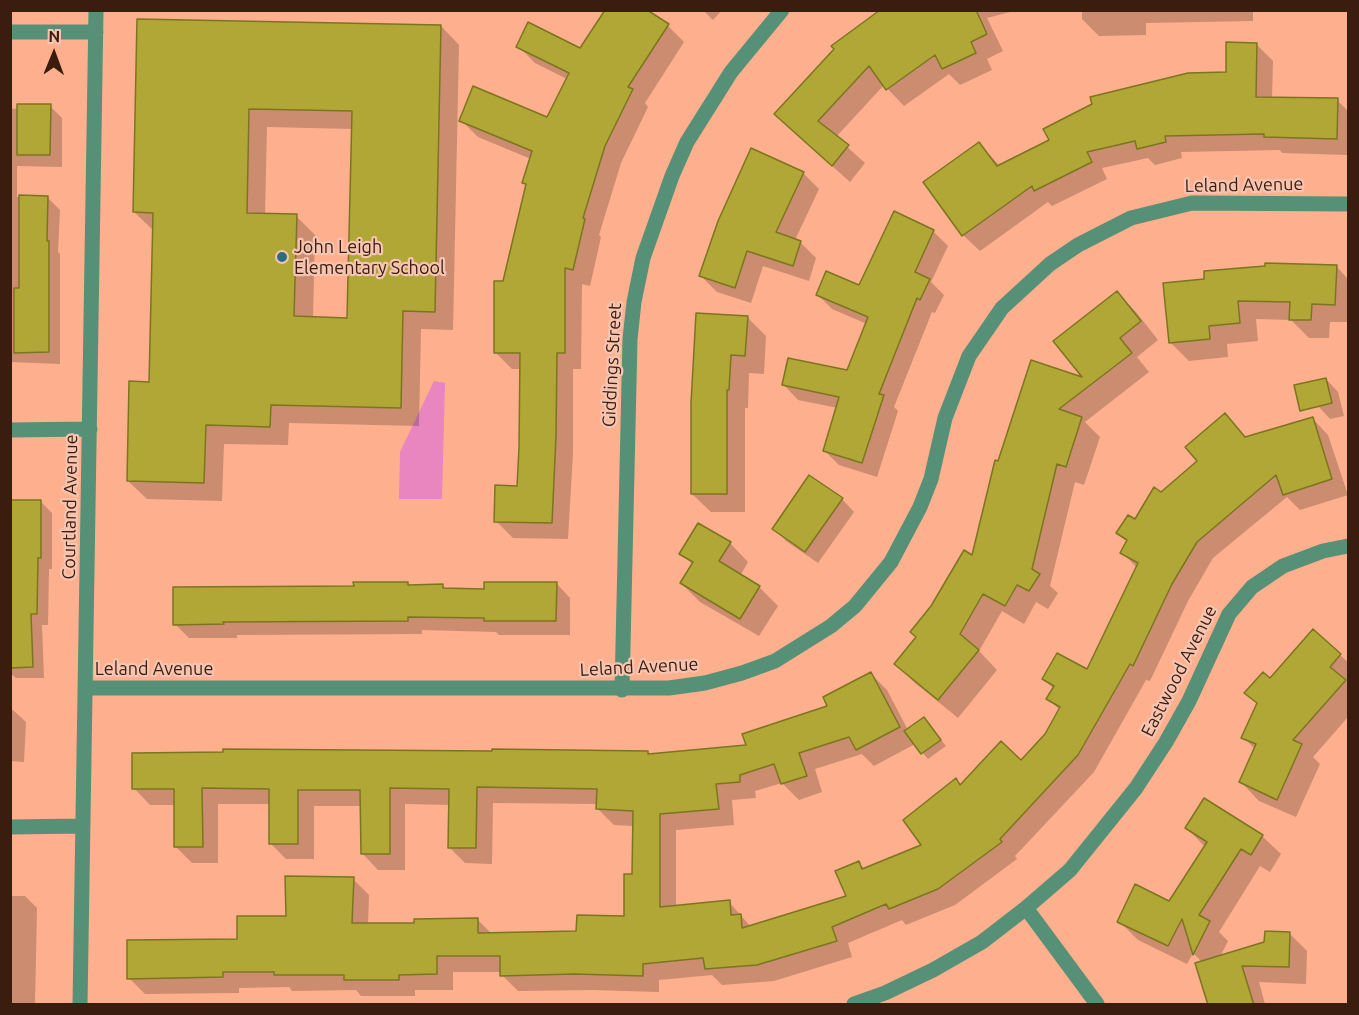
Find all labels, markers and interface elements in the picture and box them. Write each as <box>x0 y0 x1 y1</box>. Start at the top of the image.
north arrow <box>24 24 84 84</box>
text: N <box>48 27 60 45</box>
street label: Leland Avenue <box>1184 173 1304 197</box>
place label: John Leigh Elementary School <box>294 236 445 278</box>
marker: John Leigh Elementary School <box>275 250 289 264</box>
street label: Giddings Street <box>598 302 626 428</box>
street label: Courtland Avenue <box>58 434 82 580</box>
street label: Eastwood Avenue <box>1137 602 1221 740</box>
street label: Leland Avenue <box>579 653 699 681</box>
street label: Leland Avenue <box>95 658 213 680</box>

